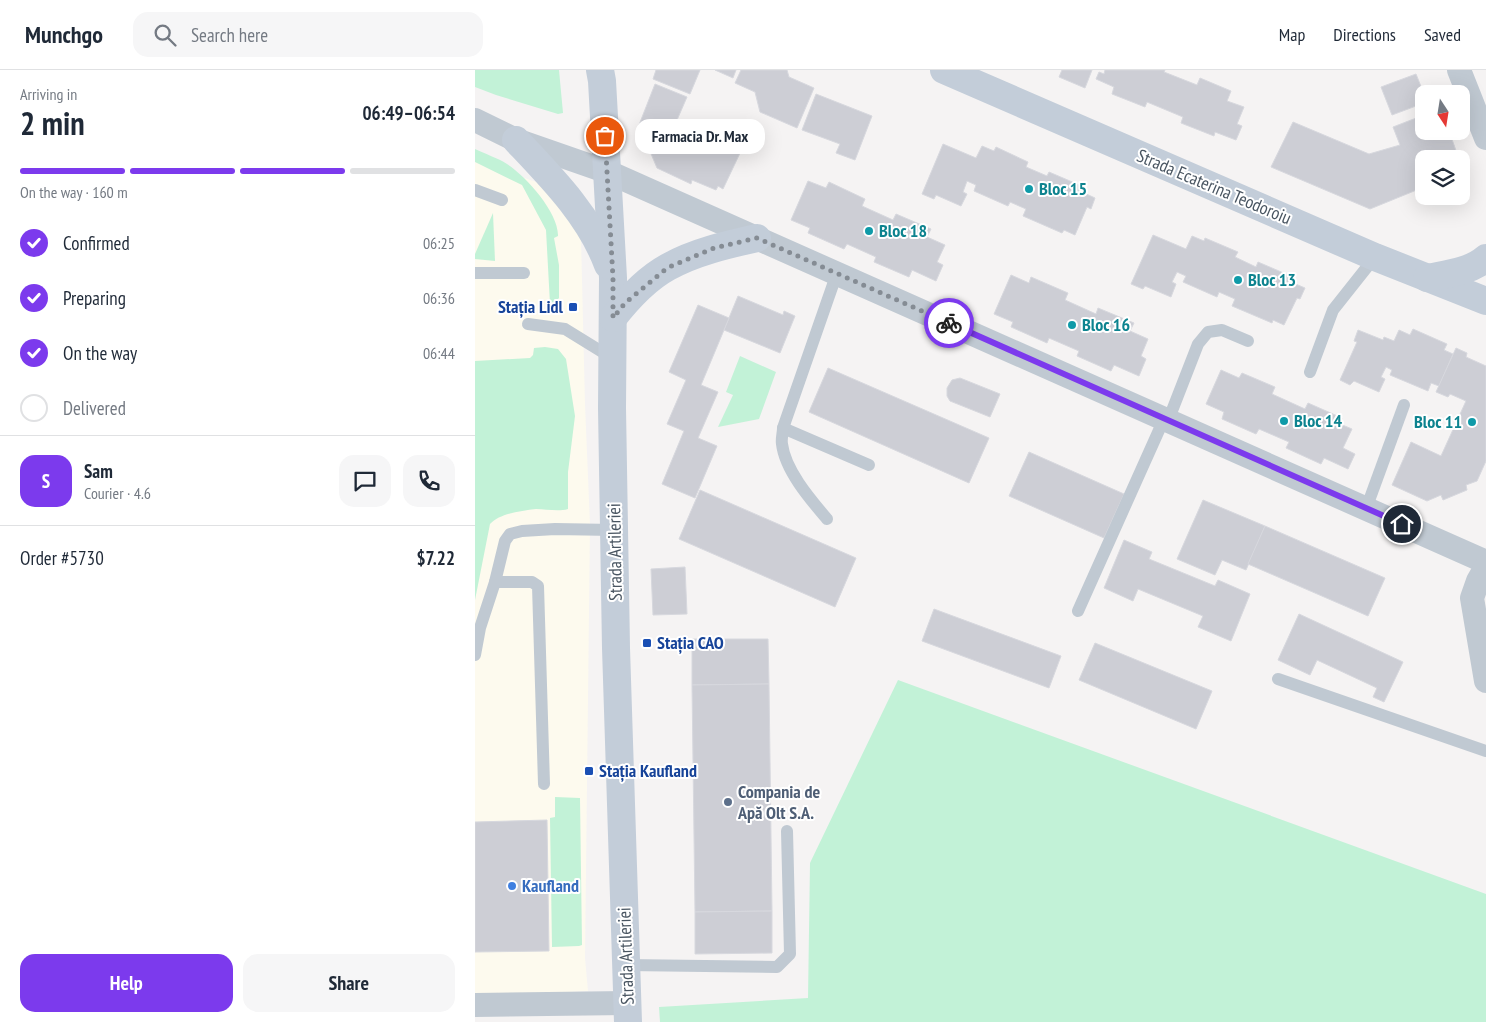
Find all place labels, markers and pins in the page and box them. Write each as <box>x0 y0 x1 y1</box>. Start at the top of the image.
pin <box>584 115 626 157</box>
callout: Farmacia Dr. Max <box>635 118 765 154</box>
place label: Bloc 15 <box>1039 177 1087 200</box>
marker: Bloc 15 <box>1023 183 1035 195</box>
place label: Bloc 18 <box>879 219 927 242</box>
marker: Bloc 18 <box>863 225 875 237</box>
place label: Bloc 13 <box>1248 268 1296 291</box>
marker: Bloc 13 <box>1232 274 1244 286</box>
place label: Stația Lidl <box>498 295 564 318</box>
marker: Stația Lidl <box>567 301 579 313</box>
place label: Bloc 16 <box>1082 313 1130 336</box>
marker: Bloc 16 <box>1066 319 1078 331</box>
place label: Bloc 14 <box>1294 409 1342 432</box>
place label: Bloc 11 <box>1414 410 1462 433</box>
marker: Bloc 14 <box>1278 415 1290 427</box>
marker: Bloc 11 <box>1466 416 1478 428</box>
pin <box>1381 503 1423 545</box>
place label: Stația CAO <box>657 631 724 654</box>
marker: Stația CAO <box>641 637 653 649</box>
place label: Stația Kaufland <box>599 759 697 782</box>
marker: Stația Kaufland <box>583 765 595 777</box>
place label: Compania de Apă Olt S.A. <box>737 780 820 824</box>
marker: Compania de Apă Olt S.A. <box>722 796 734 808</box>
place label: Kaufland <box>522 874 579 897</box>
marker: Kaufland <box>506 880 518 892</box>

